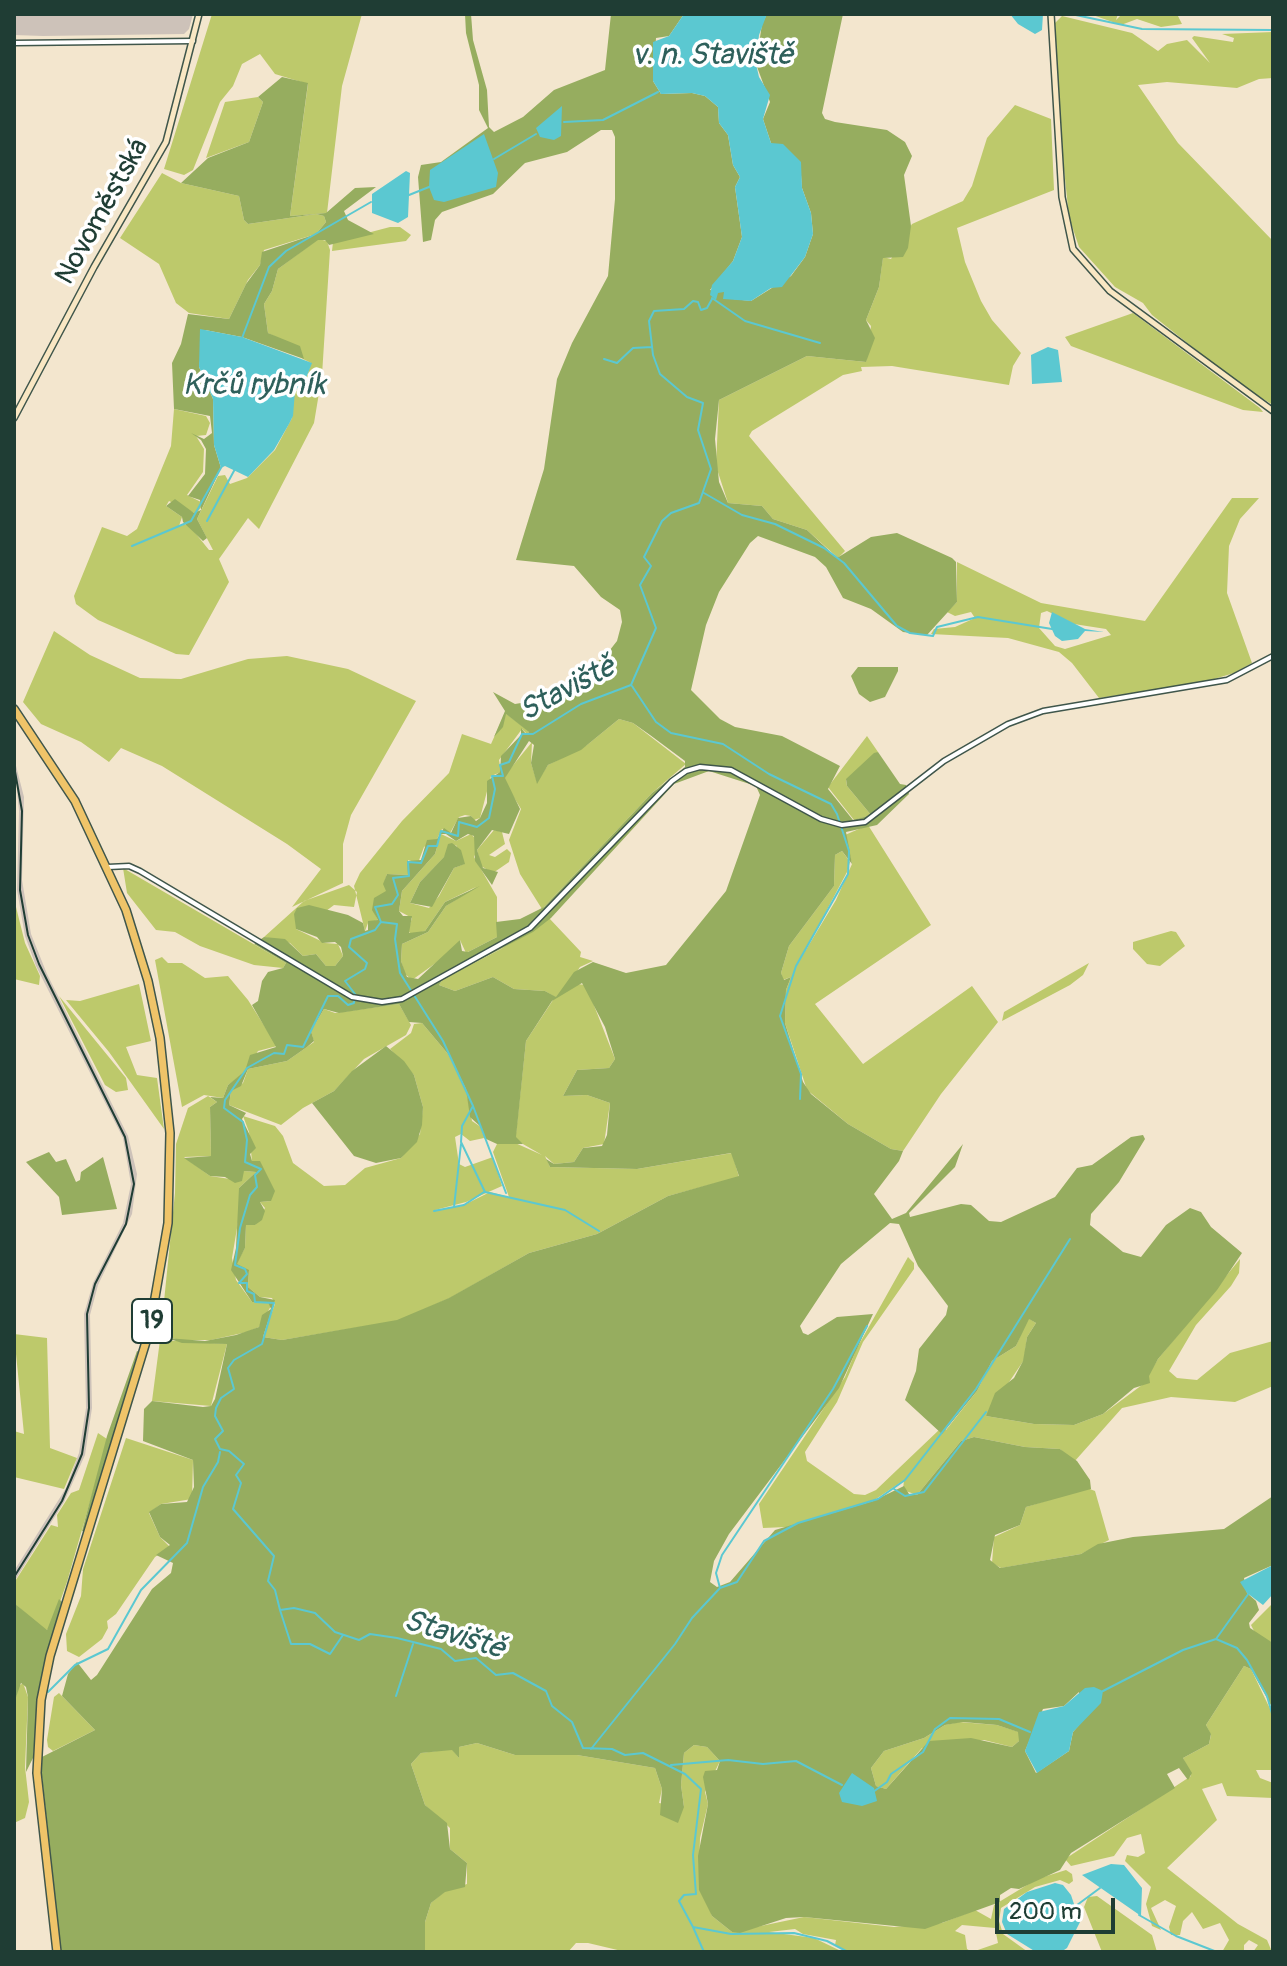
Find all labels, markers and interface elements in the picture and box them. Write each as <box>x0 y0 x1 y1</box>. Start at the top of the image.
water label: v. n. Staviště <box>633 38 793 74</box>
street label: Novoměstská <box>49 133 157 291</box>
water label: Krčů rybník <box>183 368 325 404</box>
water label: Staviště <box>514 650 622 730</box>
road number: 19 <box>132 1299 172 1343</box>
water label: Staviště <box>399 1604 509 1668</box>
scale bar <box>999 1882 1119 1932</box>
text: 200 m <box>1009 1897 1082 1926</box>

